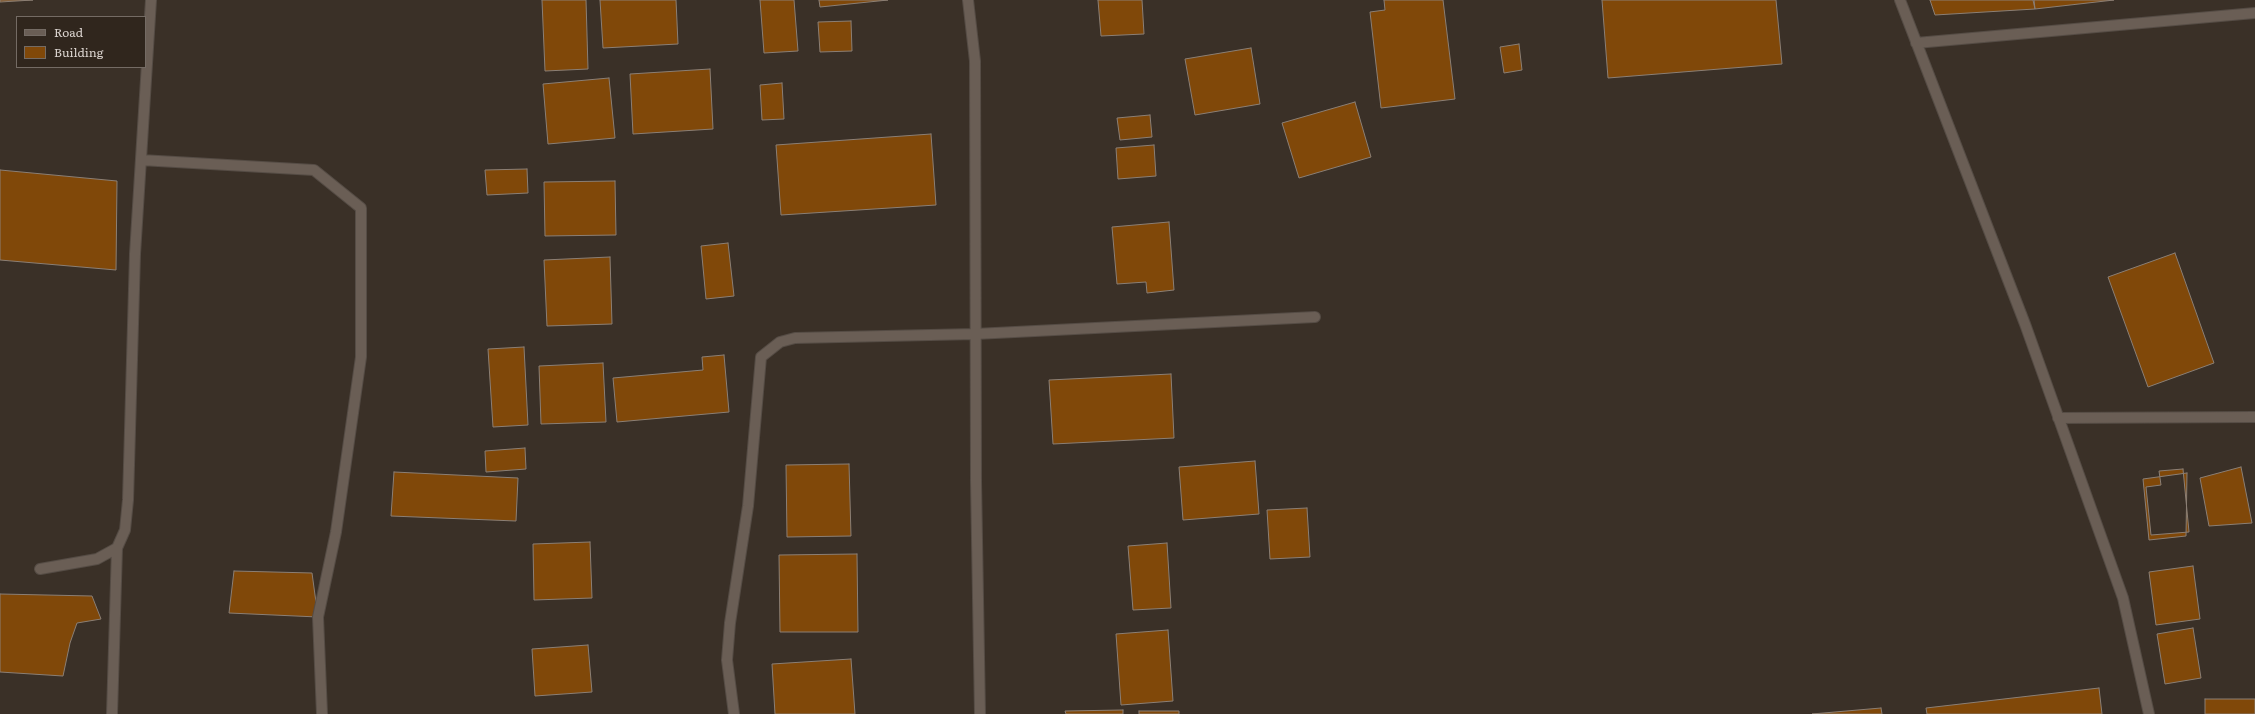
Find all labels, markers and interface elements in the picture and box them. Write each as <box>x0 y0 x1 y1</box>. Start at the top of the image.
legend <box>16 16 146 68</box>
text: Road <box>54 23 83 41</box>
text: Building <box>54 43 103 61</box>

